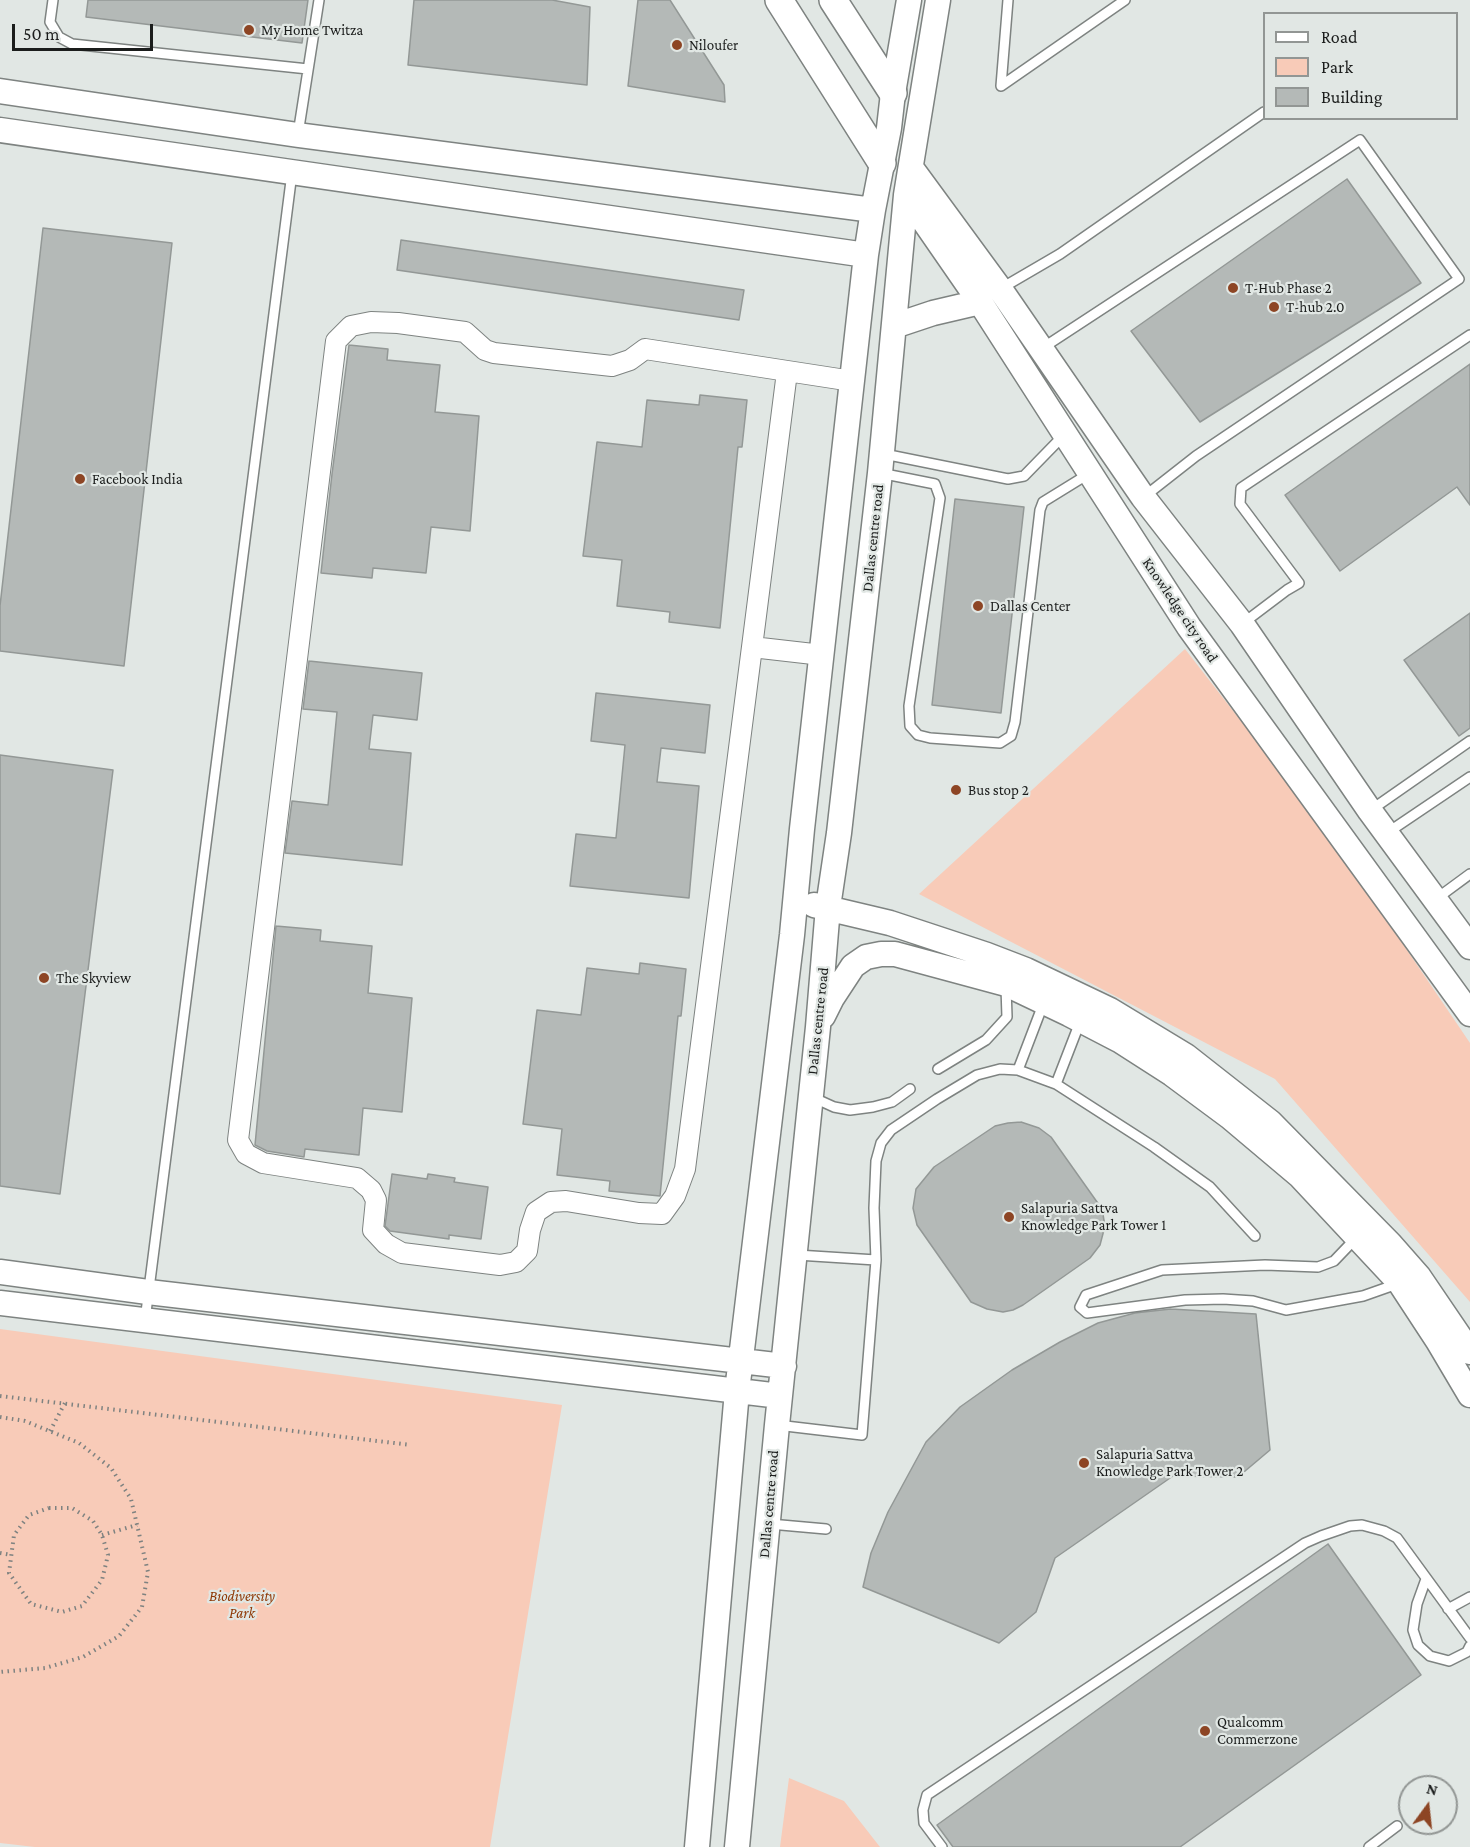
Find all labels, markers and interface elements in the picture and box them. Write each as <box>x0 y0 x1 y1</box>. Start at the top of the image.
scale bar <box>15 12 156 50</box>
legend <box>1263 12 1458 120</box>
place label: My Home Twitza <box>261 21 363 39</box>
marker: My Home Twitza <box>242 23 256 37</box>
text: 50 m <box>23 24 60 44</box>
text: Road <box>1321 27 1358 47</box>
place label: Niloufer <box>689 36 738 54</box>
marker: Niloufer <box>670 38 684 52</box>
text: Park <box>1321 57 1353 77</box>
text: Building <box>1321 87 1382 107</box>
place label: T-Hub Phase 2 <box>1245 279 1332 297</box>
marker: T-Hub Phase 2 <box>1226 281 1240 295</box>
place label: T-hub 2.0 <box>1286 298 1345 316</box>
marker: T-hub 2.0 <box>1267 300 1281 314</box>
place label: Facebook India <box>92 470 183 488</box>
marker: Facebook India <box>73 472 87 486</box>
street label: Dallas centre road <box>858 483 888 593</box>
street label: Knowledge city road <box>1138 554 1222 666</box>
place label: Dallas Center <box>990 597 1071 615</box>
marker: Dallas Center <box>971 599 985 613</box>
place label: Bus stop 2 <box>968 781 1029 799</box>
marker: Bus stop 2 <box>949 783 963 797</box>
street label: Dallas centre road <box>803 966 833 1076</box>
place label: The Skyview <box>56 969 131 987</box>
marker: The Skyview <box>37 971 51 985</box>
place label: Salapuria Sattva Knowledge Park Tower 1 <box>1021 1199 1166 1234</box>
marker: Salapuria Sattva Knowledge Park Tower 1 <box>1002 1210 1016 1224</box>
place label: Salapuria Sattva Knowledge Park Tower 2 <box>1096 1445 1243 1480</box>
street label: Dallas centre road <box>755 1449 783 1559</box>
marker: Salapuria Sattva Knowledge Park Tower 2 <box>1077 1456 1091 1470</box>
park label: Biodiversity Park <box>209 1587 275 1622</box>
place label: Qualcomm Commerzone <box>1217 1713 1298 1748</box>
marker: Qualcomm Commerzone <box>1198 1724 1212 1738</box>
north arrow <box>1398 1775 1458 1835</box>
text: N <box>1425 1779 1440 1799</box>

